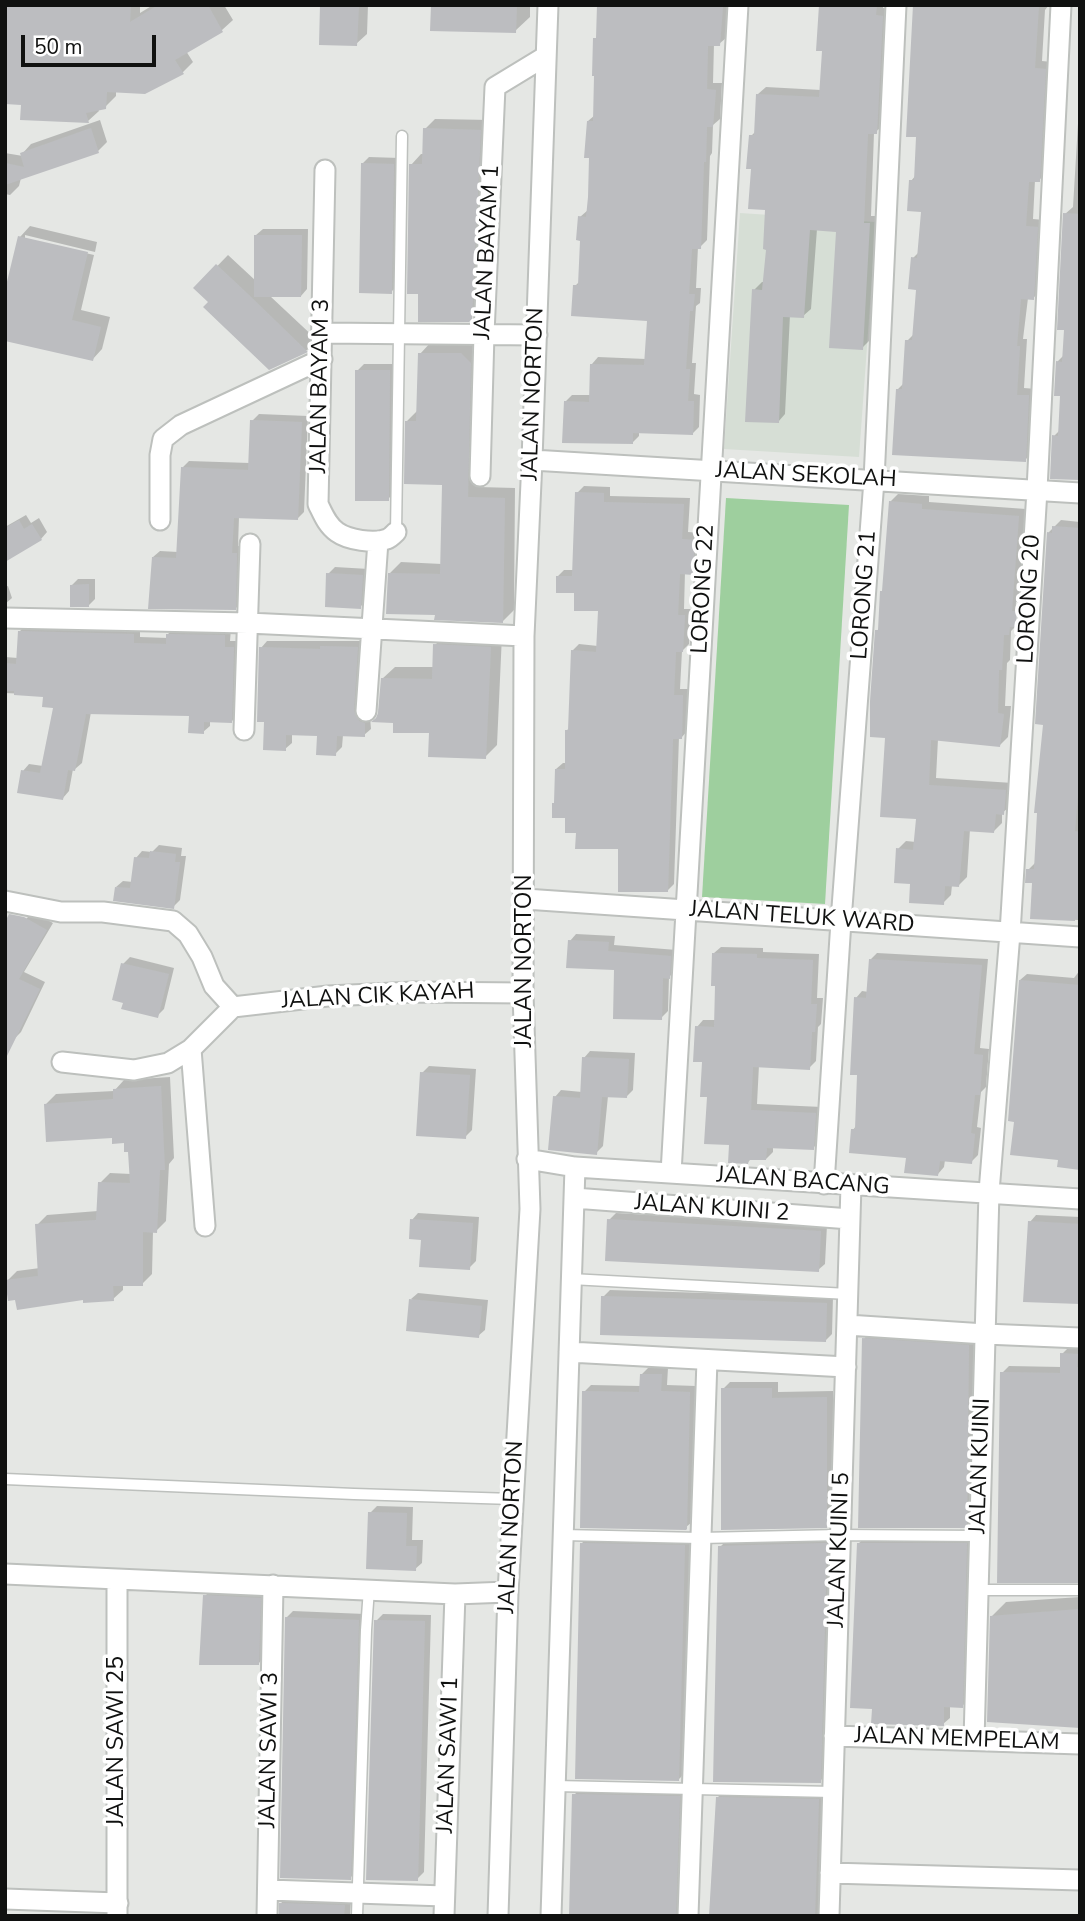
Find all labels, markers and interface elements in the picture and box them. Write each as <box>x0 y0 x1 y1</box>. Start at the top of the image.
scale bar <box>24 21 159 65</box>
text: 50 m <box>34 33 83 61</box>
street label: JALAN BAYAM 1 <box>470 164 506 340</box>
street label: JALAN BAYAM 3 <box>306 298 336 474</box>
street label: JALAN NORTON <box>517 307 551 481</box>
street label: JALAN SEKOLAH <box>715 457 897 495</box>
street label: LORONG 22 <box>687 524 721 654</box>
street label: LORONG 21 <box>847 529 883 661</box>
street label: LORONG 20 <box>1013 534 1047 664</box>
street label: JALAN NORTON <box>511 874 539 1048</box>
street label: JALAN TELUK WARD <box>689 896 915 940</box>
street label: JALAN CIK KAYAH <box>281 978 475 1016</box>
street label: JALAN BACANG <box>716 1162 890 1202</box>
street label: JALAN KUINI 2 <box>634 1190 790 1228</box>
street label: JALAN KUINI <box>965 1398 997 1534</box>
street label: JALAN NORTON <box>494 1440 530 1614</box>
street label: JALAN KUINI 5 <box>823 1472 857 1628</box>
street label: JALAN SAWI 25 <box>103 1656 131 1826</box>
street label: JALAN SAWI 3 <box>255 1672 285 1828</box>
street label: JALAN SAWI 1 <box>432 1676 466 1834</box>
street label: JALAN MEMPELAM <box>854 1723 1060 1757</box>

